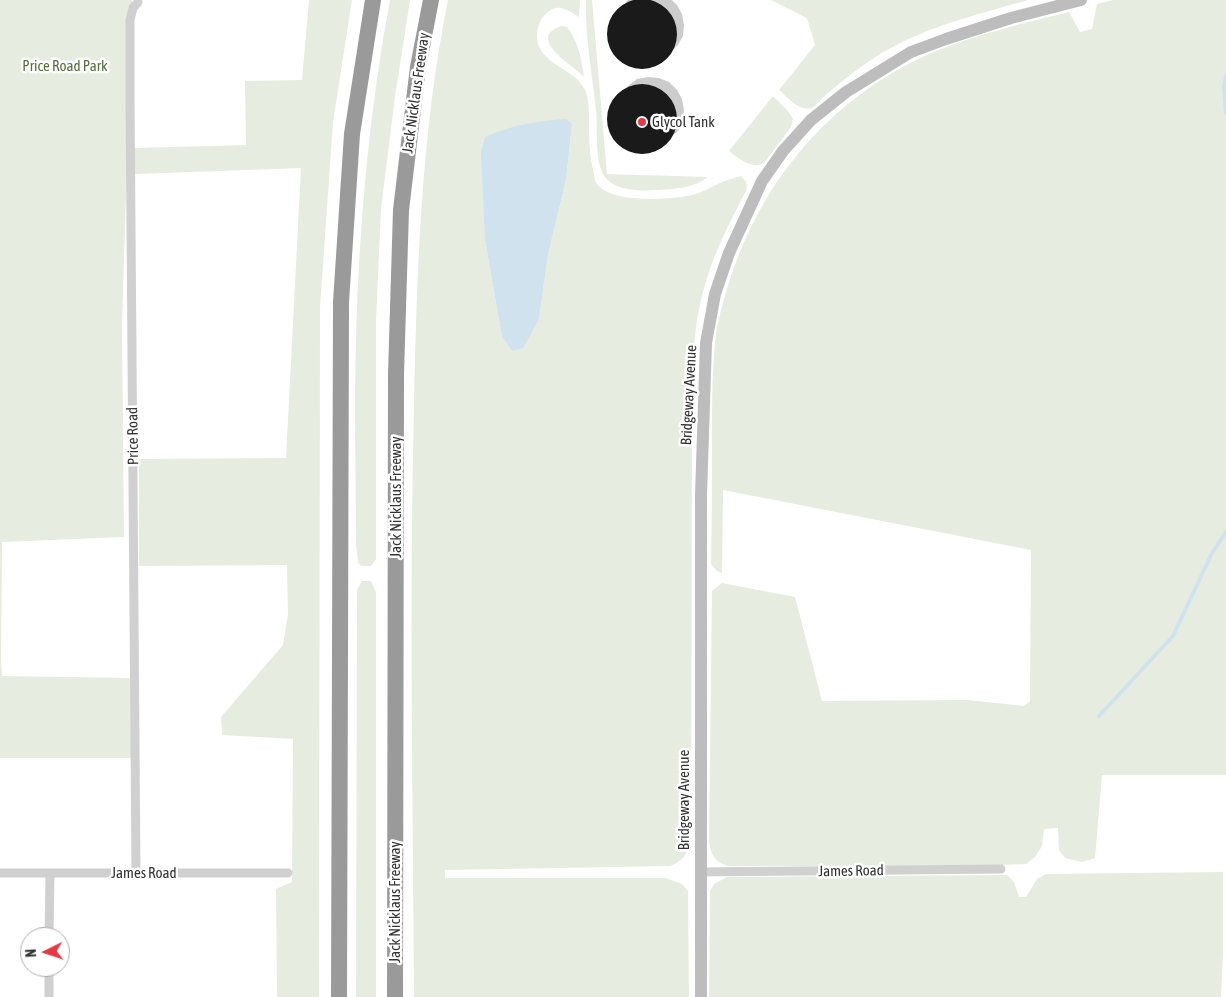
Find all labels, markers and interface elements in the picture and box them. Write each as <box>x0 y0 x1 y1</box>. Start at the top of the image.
street label: Jack Nicklaus Freeway <box>399 32 433 154</box>
park label: Price Road Park <box>22 57 108 75</box>
place label: Glycol Tank <box>652 113 715 131</box>
marker: Glycol Tank <box>636 116 648 128</box>
street label: Bridgeway Avenue <box>677 344 701 446</box>
street label: Price Road <box>123 407 143 465</box>
street label: Jack Nicklaus Freeway <box>387 436 405 558</box>
street label: Bridgeway Avenue <box>675 750 693 850</box>
street label: Jack Nicklaus Freeway <box>386 841 404 963</box>
street label: James Road <box>818 861 884 881</box>
street label: James Road <box>111 864 177 882</box>
north arrow <box>20 927 70 977</box>
text: N <box>23 948 39 958</box>

